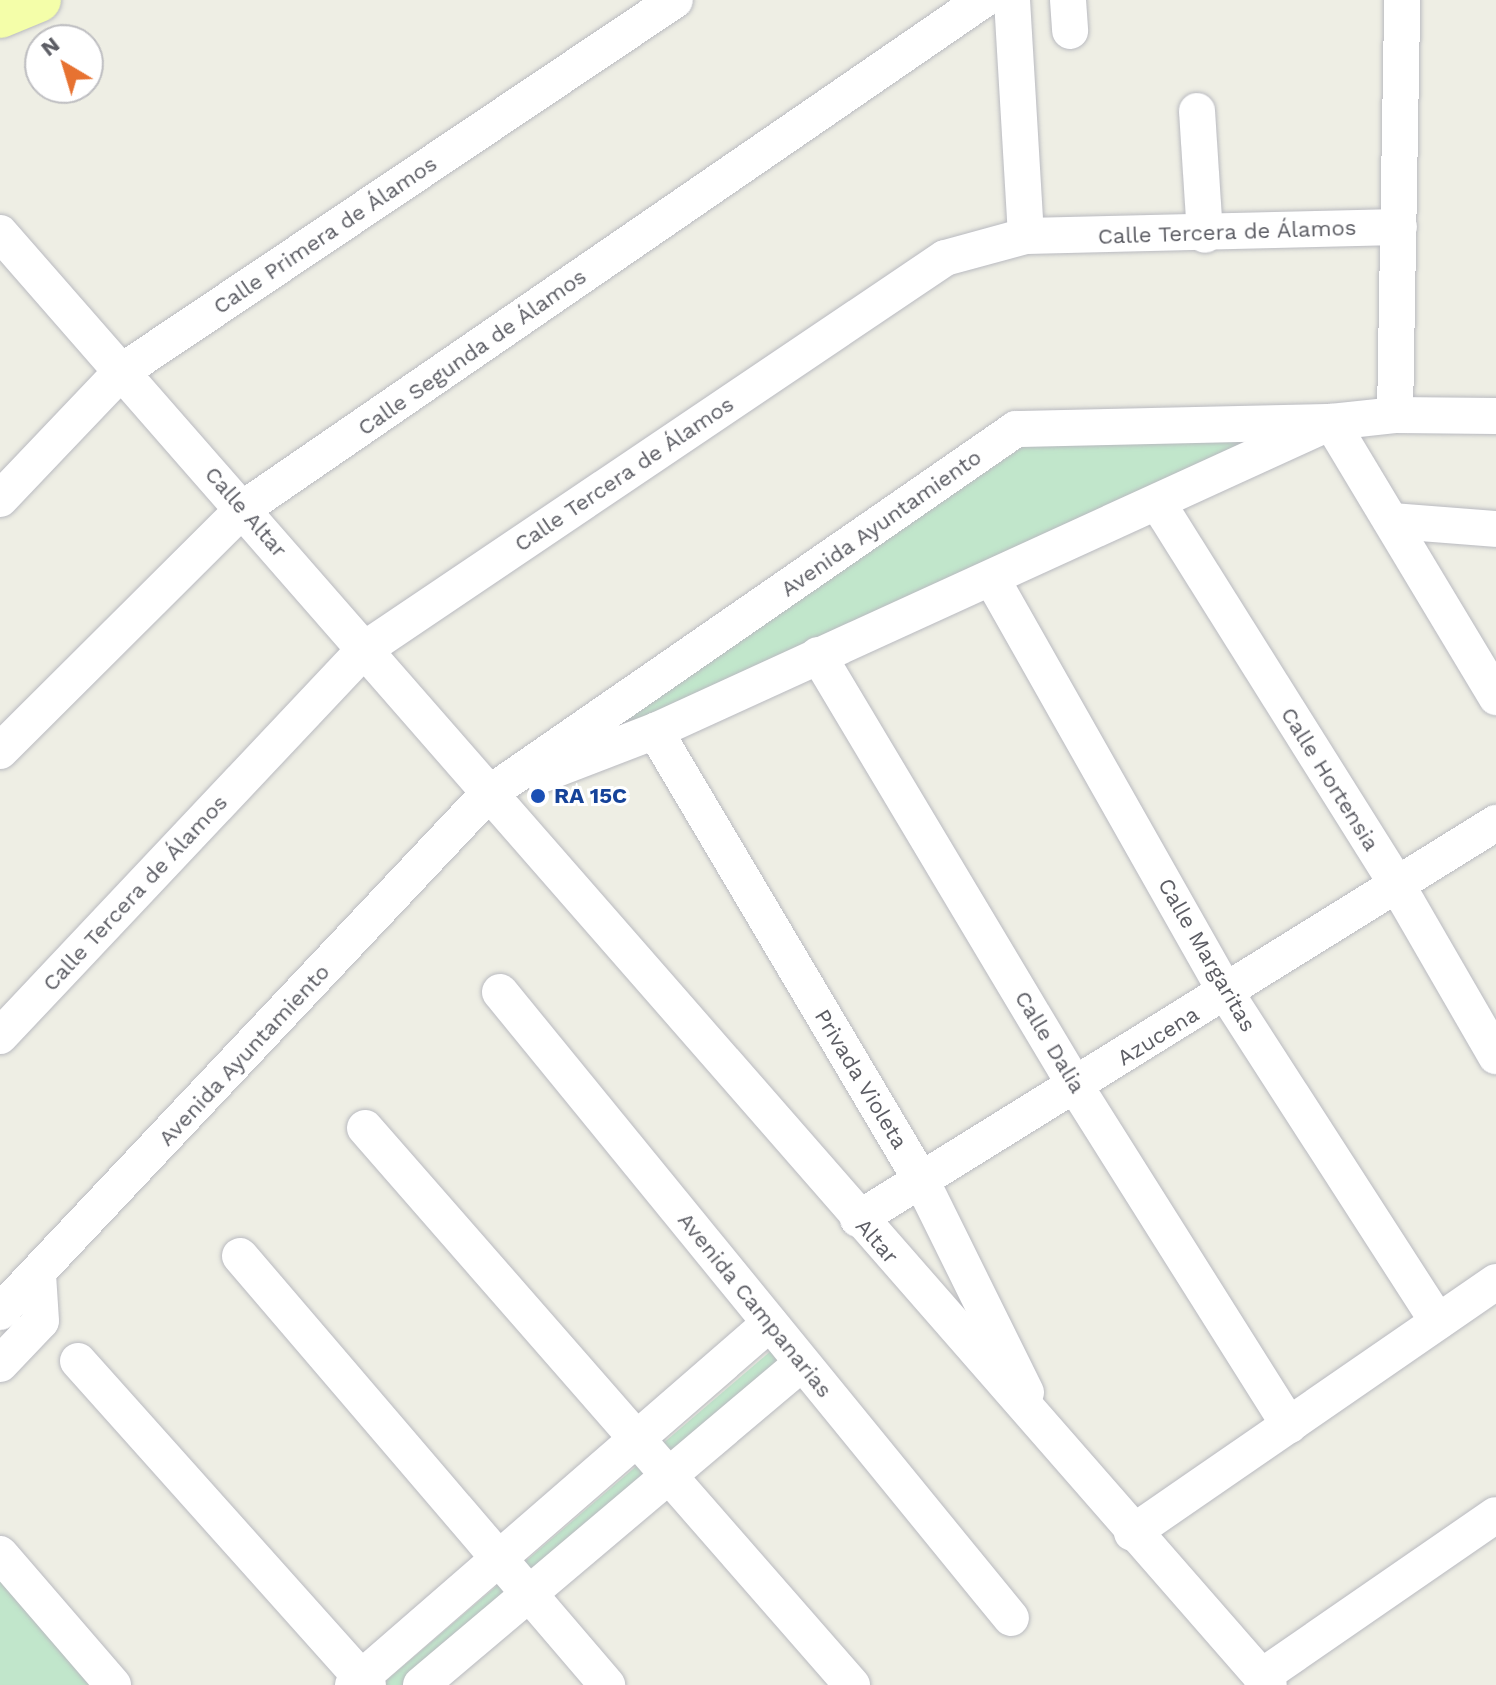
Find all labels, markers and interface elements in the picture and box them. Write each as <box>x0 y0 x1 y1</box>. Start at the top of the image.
north arrow <box>24 24 104 104</box>
text: N <box>36 31 64 61</box>
street label: Calle Primera de Álamos <box>208 150 442 320</box>
street label: Calle Tercera de Álamos <box>1096 214 1358 250</box>
street label: Calle Segunda de Álamos <box>352 263 592 441</box>
street label: Calle Tercera de Álamos <box>509 390 739 558</box>
street label: Avenida Ayuntamiento <box>775 443 987 603</box>
street label: Calle Altar <box>199 461 293 563</box>
street label: Calle Hortensia <box>1275 702 1385 856</box>
place label: RA 15C <box>554 783 628 809</box>
marker: RA 15C <box>529 787 547 805</box>
street label: Calle Tercera de Álamos <box>37 789 233 997</box>
street label: Calle Margaritas <box>1152 873 1262 1037</box>
street label: Avenida Ayuntamiento <box>152 958 336 1152</box>
street label: Calle Dalia <box>1009 986 1091 1098</box>
street label: Azucena <box>1112 1001 1204 1071</box>
street label: Privada Violeta <box>809 1004 913 1154</box>
street label: Avenida Campanarias <box>672 1207 838 1403</box>
street label: Altar <box>850 1213 904 1269</box>

